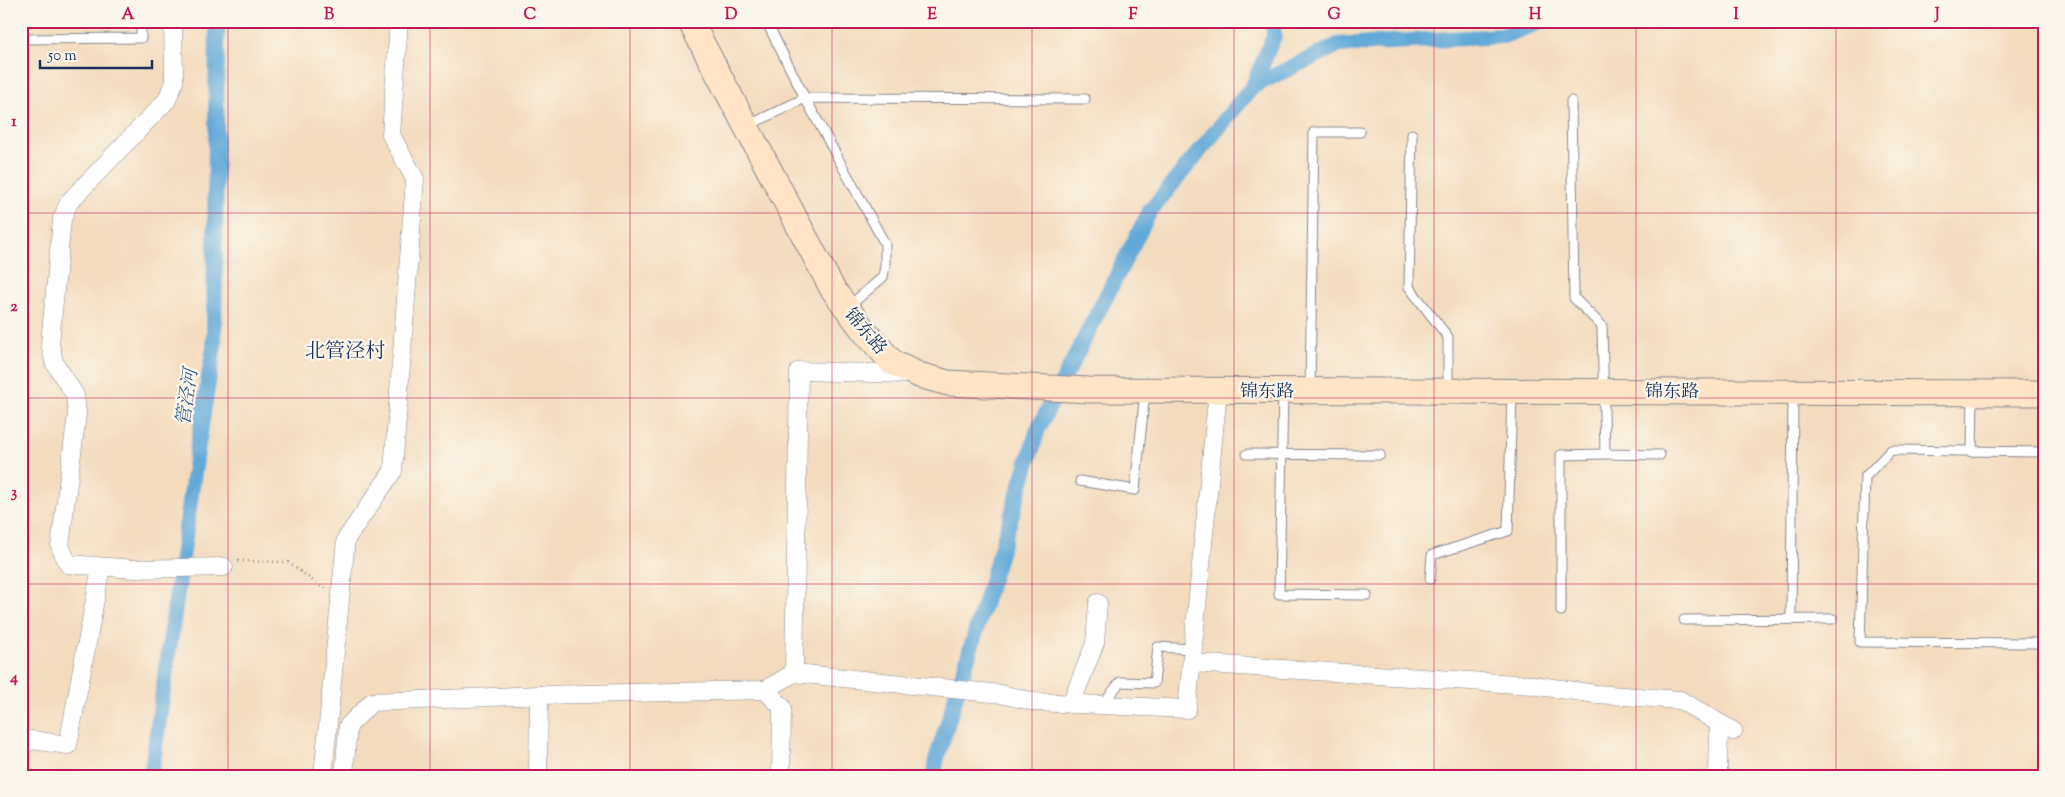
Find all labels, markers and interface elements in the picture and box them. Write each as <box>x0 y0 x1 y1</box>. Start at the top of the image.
text: A <box>122 4 135 27</box>
text: B <box>324 4 334 27</box>
text: C <box>524 4 537 27</box>
text: D <box>725 4 738 27</box>
text: E <box>927 4 937 27</box>
text: F <box>1129 4 1138 27</box>
text: G <box>1327 4 1341 27</box>
text: H <box>1529 4 1542 27</box>
text: I <box>1733 4 1739 27</box>
text: J <box>1933 4 1940 27</box>
scale bar <box>40 38 152 70</box>
text: 50 m <box>47 46 77 67</box>
text: 1 <box>11 111 17 134</box>
text: 2 <box>10 296 18 319</box>
street label: 锦东路 <box>837 303 892 361</box>
district label: 北管泾村 <box>305 338 385 367</box>
water label: 管泾河 <box>171 364 206 427</box>
street label: 锦东路 <box>1240 380 1294 406</box>
street label: 锦东路 <box>1645 380 1699 406</box>
text: 3 <box>11 482 18 505</box>
text: 4 <box>9 667 18 690</box>

